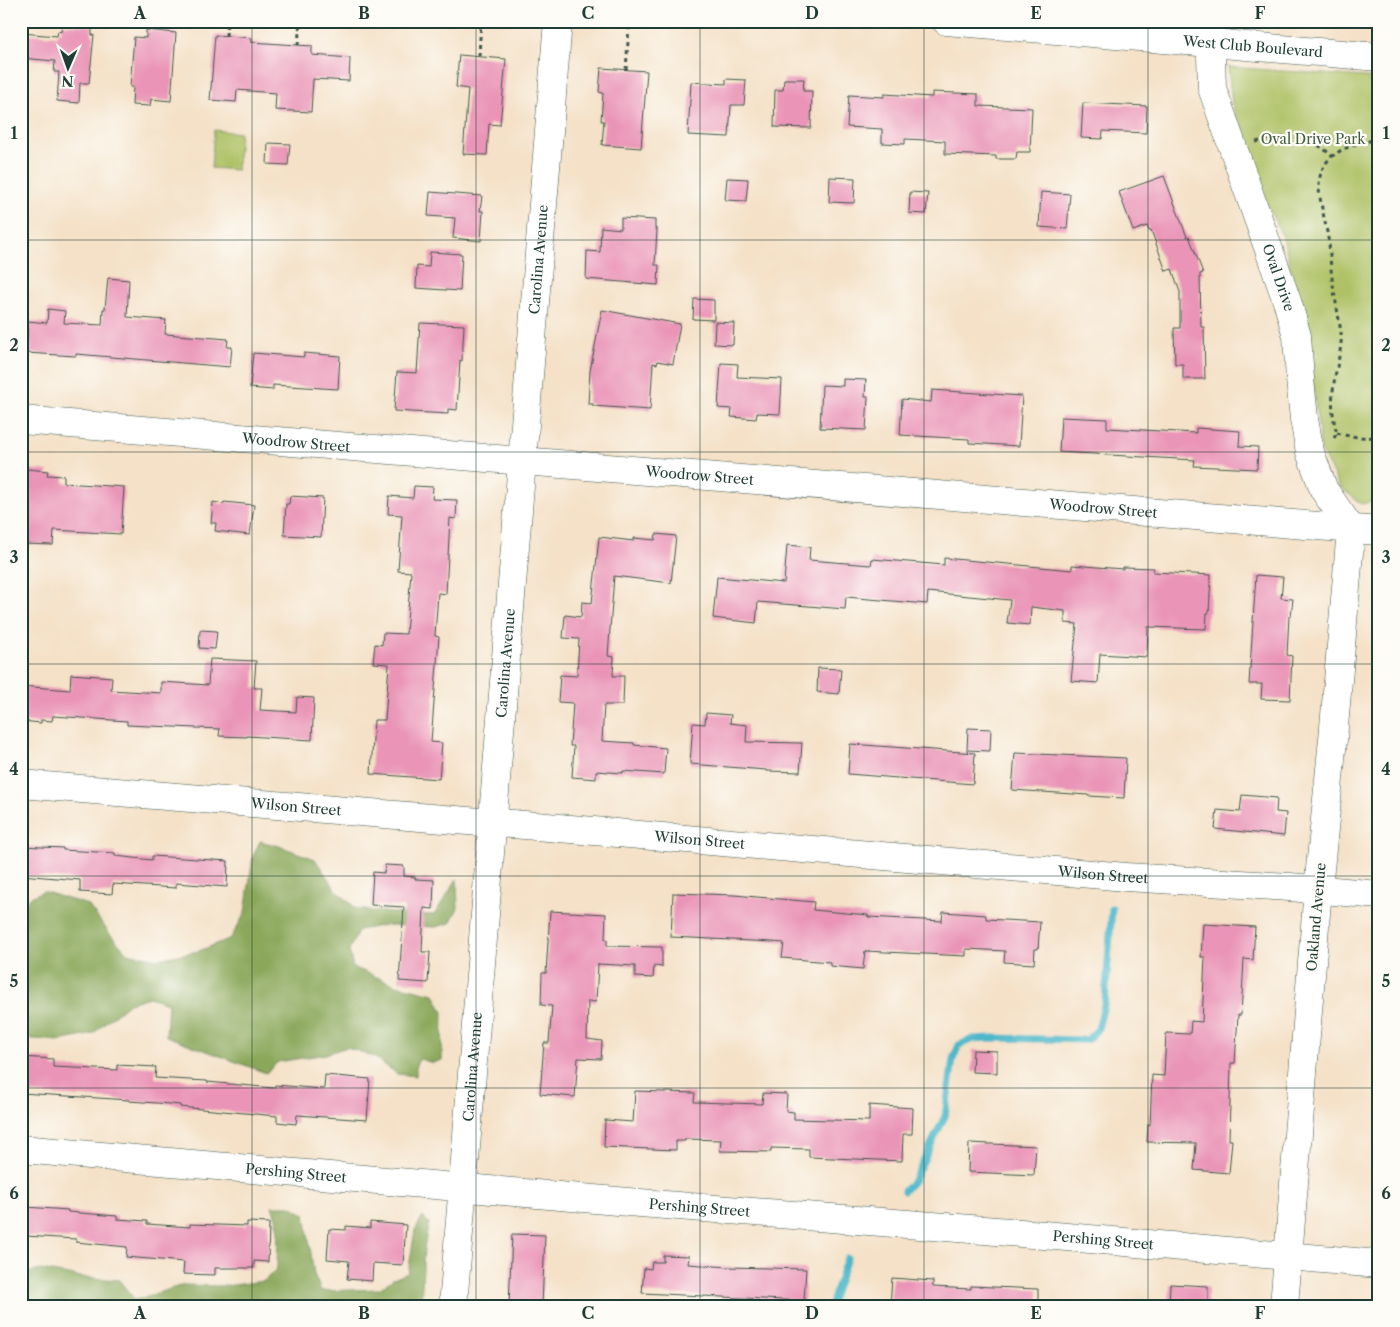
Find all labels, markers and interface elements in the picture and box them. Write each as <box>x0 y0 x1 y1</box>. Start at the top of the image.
text: A <box>133 3 147 23</box>
text: B <box>358 3 370 23</box>
text: C <box>582 3 594 23</box>
text: D <box>805 3 819 23</box>
text: E <box>1030 3 1042 23</box>
text: F <box>1255 3 1266 23</box>
street label: West Club Boulevard <box>1181 32 1324 61</box>
north arrow <box>42 42 92 92</box>
text: N <box>61 72 74 90</box>
text: 1 <box>10 123 18 143</box>
text: 1 <box>1382 123 1390 143</box>
park label: Oval Drive Park <box>1261 130 1366 148</box>
street label: Carolina Avenue <box>525 204 552 315</box>
street label: Oval Drive <box>1259 241 1299 314</box>
text: 2 <box>9 335 19 355</box>
text: 2 <box>1381 335 1391 355</box>
street label: Woodrow Street <box>240 429 351 456</box>
street label: Woodrow Street <box>644 462 755 489</box>
street label: Woodrow Street <box>1048 495 1158 522</box>
text: 3 <box>9 547 19 567</box>
text: 3 <box>1381 547 1391 567</box>
street label: Carolina Avenue <box>492 607 519 719</box>
text: 4 <box>9 759 19 779</box>
text: 4 <box>1381 759 1391 779</box>
street label: Wilson Street <box>249 794 342 819</box>
street label: Wilson Street <box>653 827 746 853</box>
street label: Wilson Street <box>1056 862 1149 887</box>
street label: Oakland Avenue <box>1302 862 1330 972</box>
text: 5 <box>10 971 19 991</box>
text: 5 <box>1382 971 1391 991</box>
street label: Carolina Avenue <box>459 1011 486 1122</box>
street label: Pershing Street <box>245 1160 347 1186</box>
text: 6 <box>9 1183 19 1203</box>
text: 6 <box>1381 1183 1391 1203</box>
street label: Pershing Street <box>648 1195 751 1221</box>
street label: Pershing Street <box>1052 1227 1154 1253</box>
text: A <box>133 1303 147 1323</box>
text: B <box>358 1303 370 1323</box>
text: C <box>582 1303 594 1323</box>
text: D <box>805 1303 819 1323</box>
text: E <box>1030 1303 1042 1323</box>
text: F <box>1255 1303 1266 1323</box>

